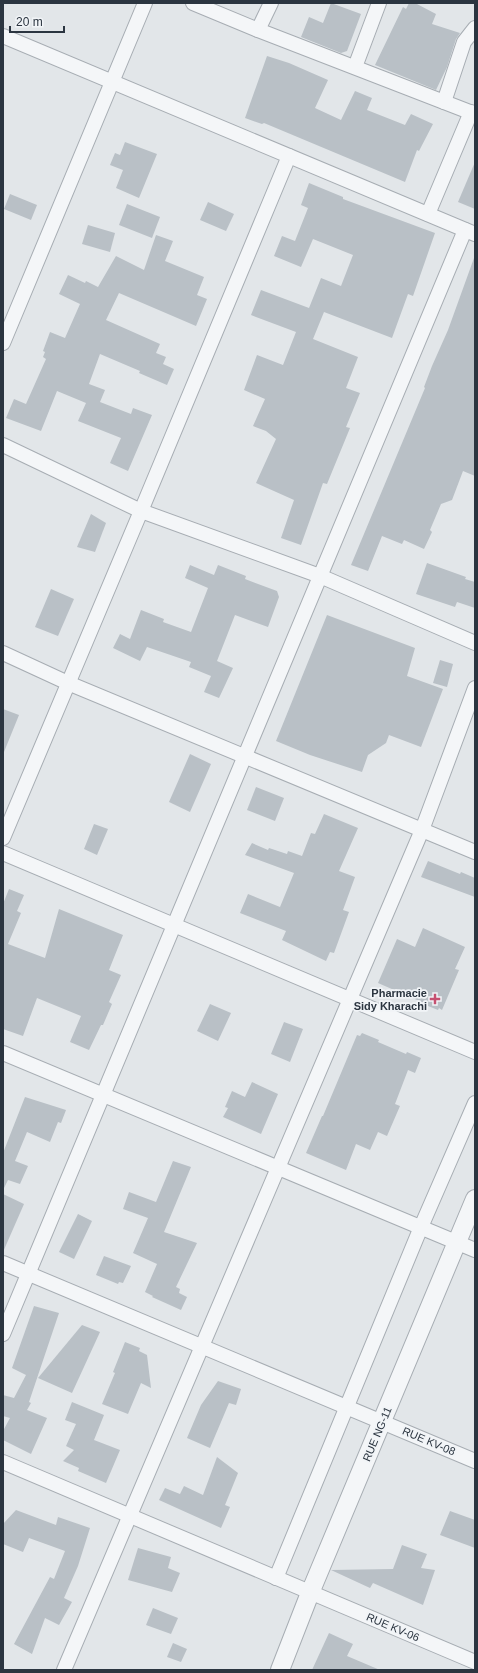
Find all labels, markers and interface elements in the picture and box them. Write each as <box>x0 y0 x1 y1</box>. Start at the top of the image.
scale bar <box>10 8 64 34</box>
text: 20 m <box>16 15 43 29</box>
place label: Pharmacie Sidy Kharachi <box>354 987 427 1012</box>
marker: Pharmacie Sidy Kharachi <box>430 994 440 1004</box>
street label: RUE NG-11 <box>360 1405 394 1463</box>
street label: RUE KV-08 <box>401 1424 457 1458</box>
street label: RUE KV-06 <box>365 1610 421 1644</box>

